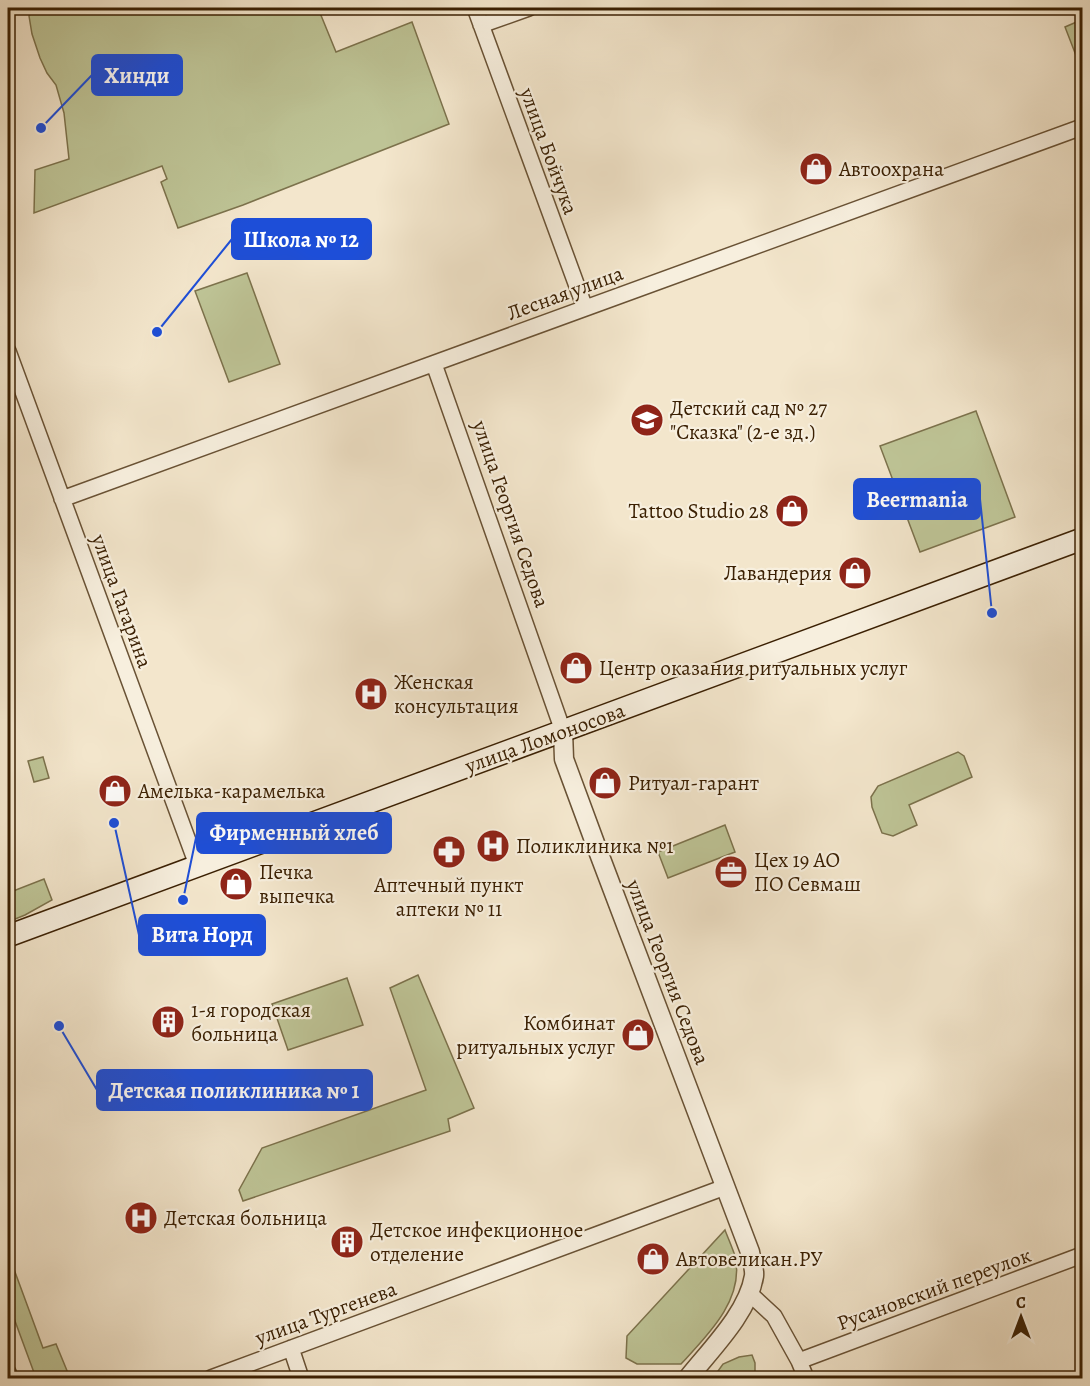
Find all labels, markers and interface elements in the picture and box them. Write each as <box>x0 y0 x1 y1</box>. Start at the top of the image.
callout: Хинди <box>92 55 182 95</box>
text: Хинди <box>104 61 170 91</box>
street label: улица Бойчука <box>513 83 585 219</box>
shop icon: Автоохрана <box>798 151 834 187</box>
place label: Автоохрана <box>838 155 944 183</box>
callout: Школа № 12 <box>232 219 371 259</box>
text: Школа № 12 <box>243 225 359 255</box>
street label: Лесная улица <box>503 259 627 327</box>
place label: Детский сад № 27 "Сказка" (2-е зд.) <box>670 394 827 446</box>
school or university icon: Детский сад № 27 "Сказка" (2-е зд.) <box>629 402 665 438</box>
street label: улица Георгия Седова <box>466 416 556 612</box>
callout: Beermania <box>854 479 980 519</box>
text: Beermania <box>866 485 968 515</box>
shop icon: Tattoo Studio 28 <box>774 493 810 529</box>
place label: Tattoo Studio 28 <box>628 497 769 525</box>
street label: улица Гагарина <box>85 529 159 672</box>
shop icon: Лавандерия <box>837 555 873 591</box>
place label: Лавандерия <box>724 559 832 587</box>
shop icon: Центр оказания ритуальных услуг <box>558 650 594 686</box>
place label: Центр оказания ритуальных услуг <box>599 654 908 682</box>
place label: Женская консультация <box>394 668 519 720</box>
hospital icon: Женская консультация <box>353 676 389 712</box>
street label: улица Ломоносова <box>460 696 629 780</box>
shop icon: Ритуал-гарант <box>587 765 623 801</box>
place label: Ритуал-гарант <box>628 769 759 797</box>
shop icon: Амелька-карамелька <box>97 773 133 809</box>
place label: Амелька-карамелька <box>137 777 326 805</box>
callout: Фирменный хлеб <box>197 813 391 853</box>
text: Фирменный хлеб <box>209 818 379 848</box>
hospital icon: Поликлиника №1 <box>475 828 511 864</box>
place label: Поликлиника №1 <box>516 832 674 860</box>
pharmacy icon: Аптечный пункт аптеки № 11 <box>431 834 467 870</box>
place label: Цех 19 АО ПО Севмаш <box>754 846 861 898</box>
office icon: Цех 19 АО ПО Севмаш <box>713 854 749 890</box>
place label: Печка выпечка <box>259 858 335 910</box>
shop icon: Печка выпечка <box>218 866 254 902</box>
place label: Аптечный пункт аптеки № 11 <box>373 871 524 923</box>
street label: улица Георгия Седова <box>619 874 716 1069</box>
callout: Вита Норд <box>139 915 265 955</box>
text: Вита Норд <box>151 920 253 950</box>
place label: 1-я городская больница <box>191 996 311 1048</box>
building icon: 1-я городская больница <box>150 1004 186 1040</box>
place label: Комбинат ритуальных услуг <box>456 1009 615 1061</box>
shop icon: Комбинат ритуальных услуг <box>620 1017 656 1053</box>
callout: Детская поликлиника № 1 <box>97 1070 372 1110</box>
text: Детская поликлиника № 1 <box>109 1076 360 1106</box>
hospital icon: Детская больница <box>123 1200 159 1236</box>
place label: Детская больница <box>164 1204 327 1232</box>
place label: Детское инфекционное отделение <box>370 1216 583 1268</box>
building icon: Детское инфекционное отделение <box>329 1224 365 1260</box>
shop icon: Автовеликан.РУ <box>635 1241 671 1277</box>
street label: Русановский переулок <box>833 1241 1035 1337</box>
place label: Автовеликан.РУ <box>675 1245 823 1273</box>
street label: улица Тургенева <box>250 1274 401 1352</box>
north arrow <box>991 1287 1051 1347</box>
text: С <box>1016 1292 1026 1314</box>

